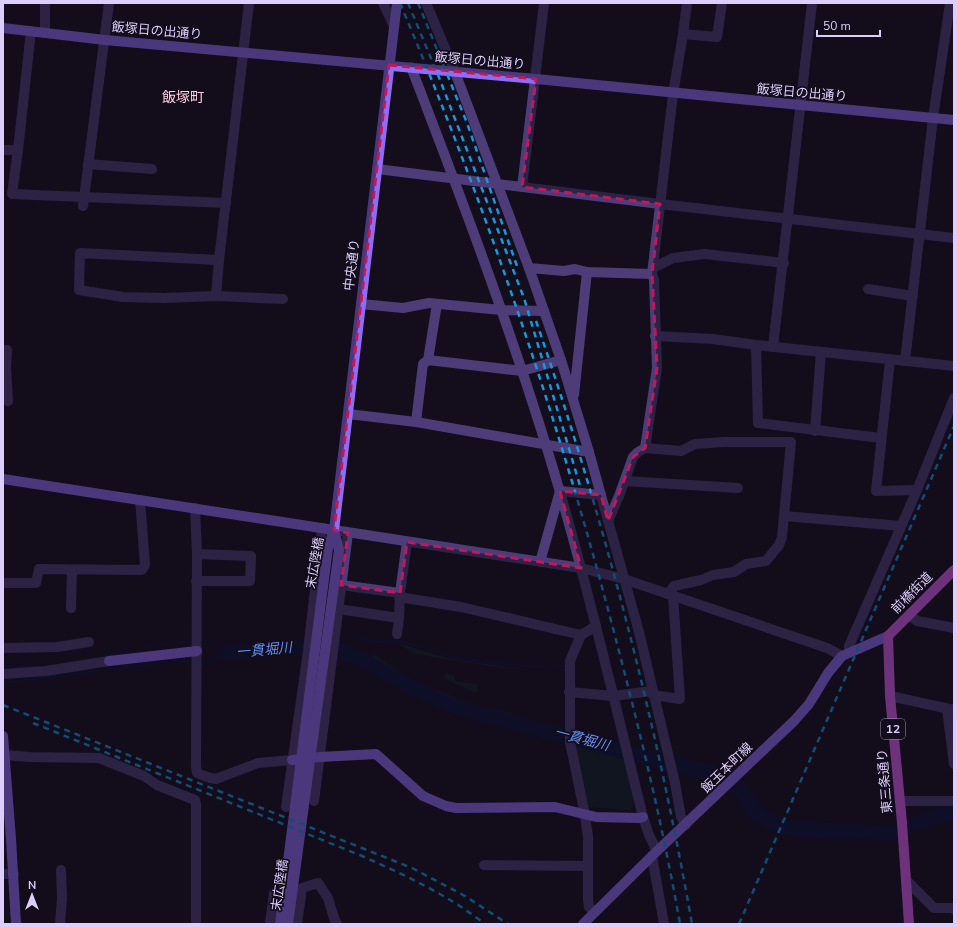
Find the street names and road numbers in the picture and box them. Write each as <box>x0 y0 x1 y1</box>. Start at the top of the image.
street label: 飯塚日の出通り <box>111 18 203 44</box>
street label: 飯塚日の出通り <box>434 48 526 74</box>
street label: 飯塚日の出通り <box>756 80 848 106</box>
street label: 中央通り <box>340 238 364 292</box>
street label: 末広陸橋 <box>302 536 328 590</box>
street label: 前橋街道 <box>887 568 937 618</box>
road number: 12 <box>881 719 905 739</box>
street label: 飯玉本町線 <box>697 739 757 797</box>
street label: 東三条通り <box>873 748 897 814</box>
street label: 末広陸橋 <box>267 858 293 912</box>

